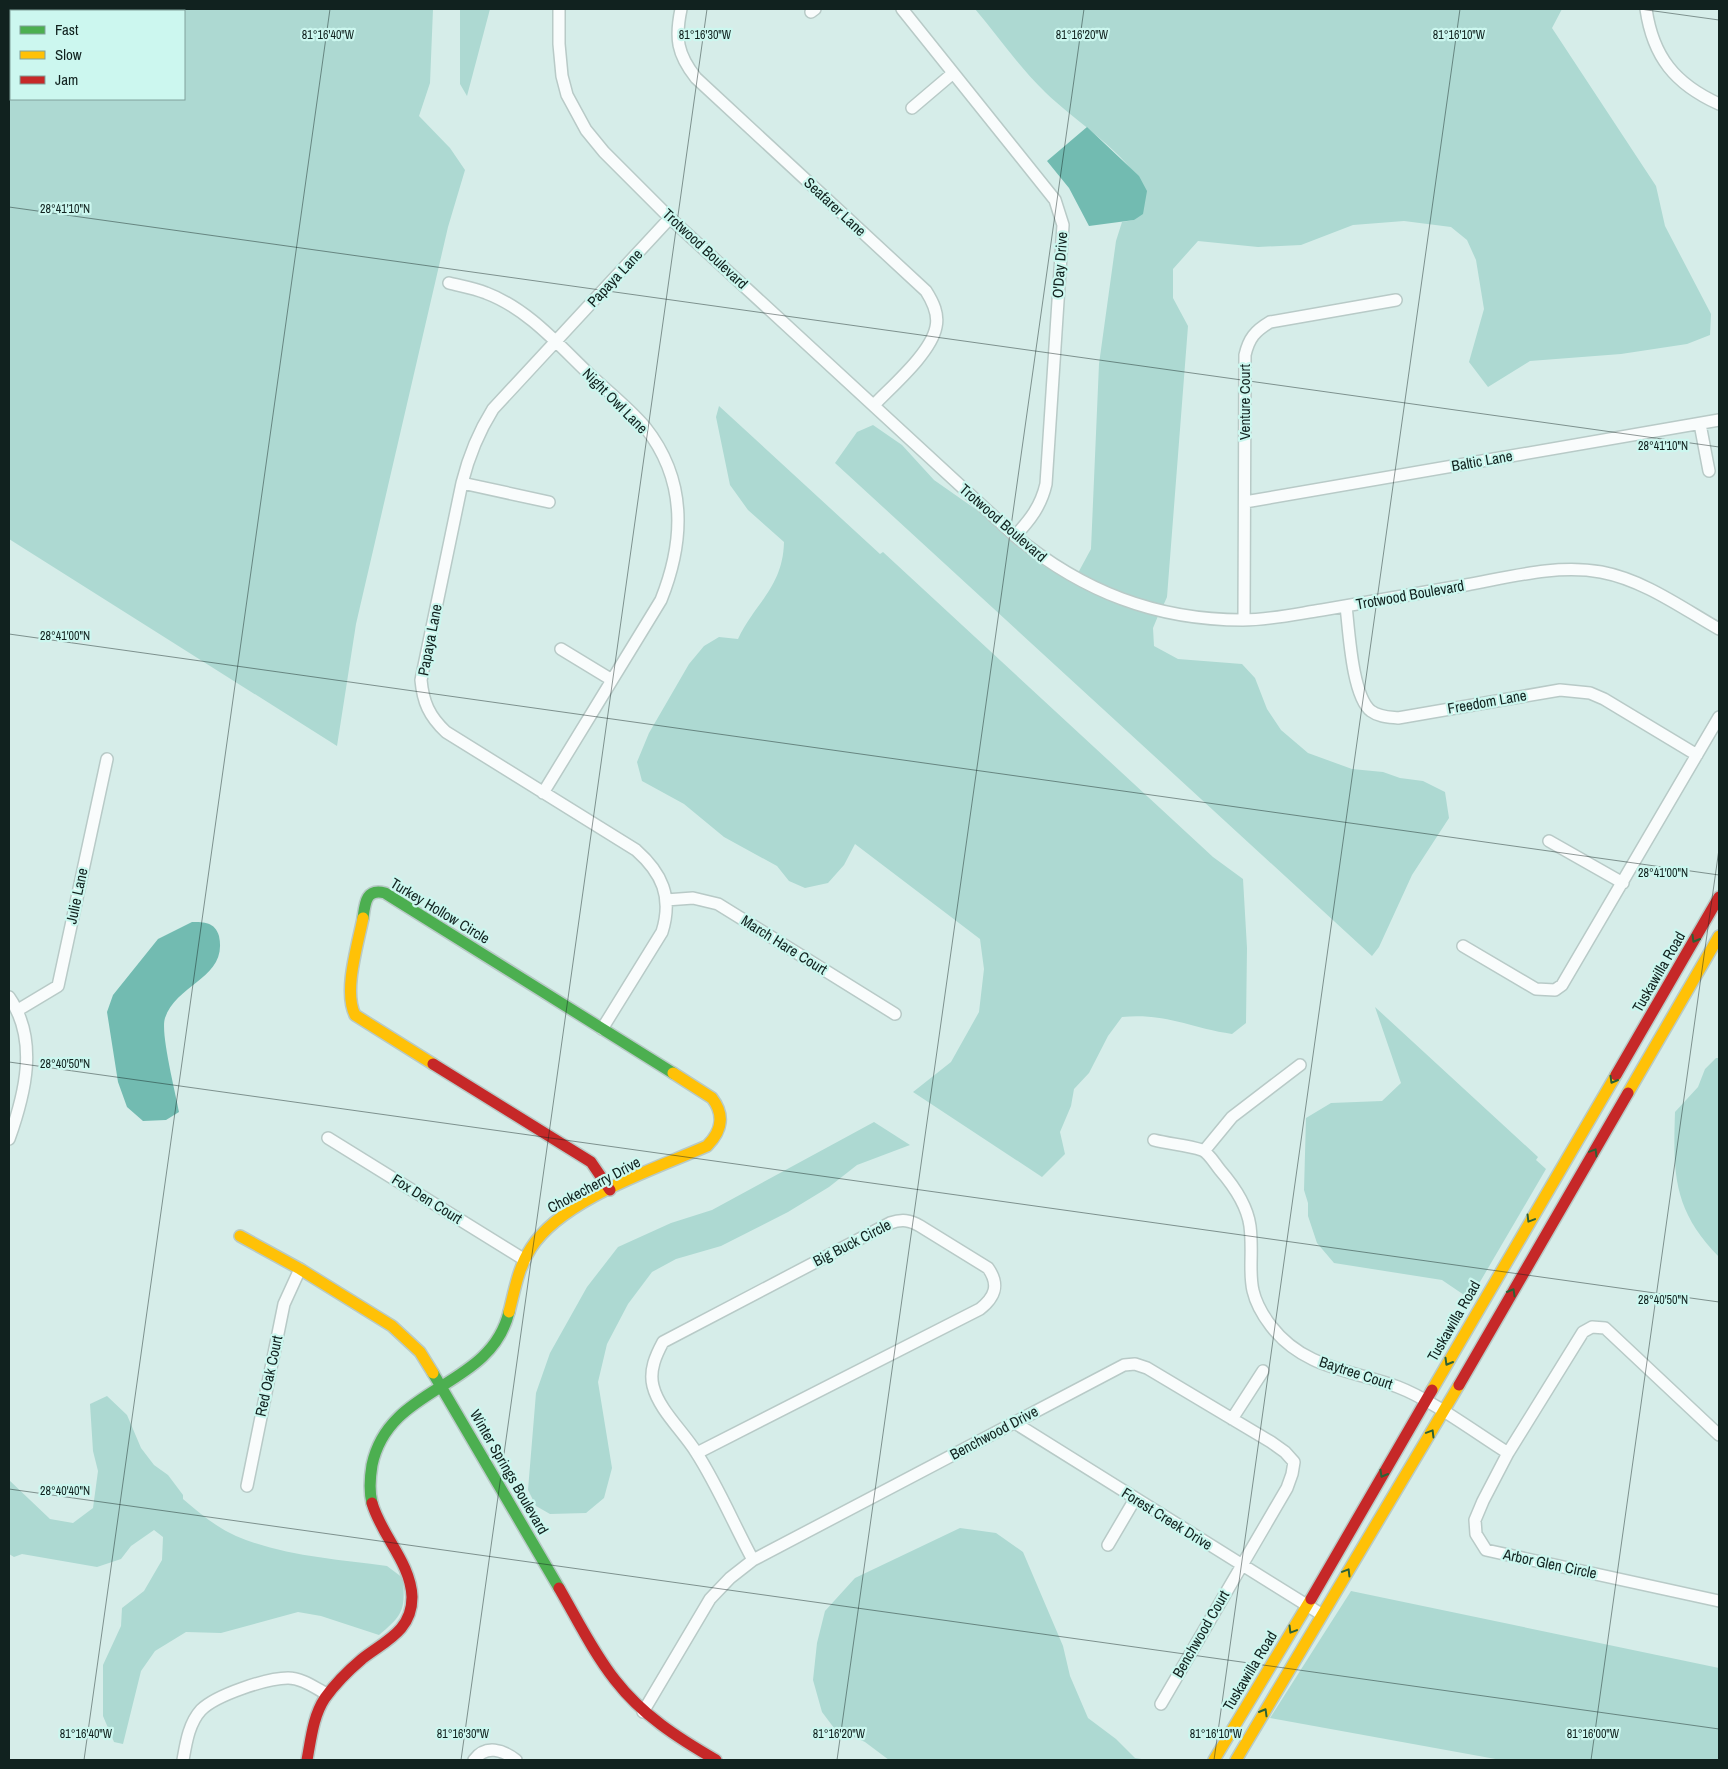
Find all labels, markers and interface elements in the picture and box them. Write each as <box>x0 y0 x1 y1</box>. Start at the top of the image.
legend <box>10 10 185 100</box>
text: Fast <box>55 19 79 40</box>
text: 81°16'40"W <box>302 27 355 43</box>
text: 81°16'30"W <box>679 27 732 43</box>
text: 81°16'20"W <box>1056 27 1109 43</box>
text: 81°16'10"W <box>1433 27 1486 43</box>
text: Slow <box>55 44 82 65</box>
text: Jam <box>55 69 78 90</box>
street label: Seafarer Lane <box>800 172 871 241</box>
text: 28°41'10"N <box>40 201 90 217</box>
street label: Trotwood Boulevard <box>658 204 753 294</box>
street label: O'Day Drive <box>1047 231 1072 299</box>
street label: Papaya Lane <box>582 244 647 311</box>
street label: Night Owl Lane <box>578 363 653 438</box>
street label: Venture Court <box>1234 363 1255 440</box>
text: 28°41'10"N <box>1638 438 1688 454</box>
street label: Baltic Lane <box>1450 445 1514 476</box>
street label: Trotwood Boulevard <box>955 479 1052 567</box>
street label: Trotwood Boulevard <box>1354 575 1466 614</box>
street label: Papaya Lane <box>412 602 447 677</box>
text: 28°41'00"N <box>40 628 90 644</box>
street label: Freedom Lane <box>1446 684 1528 719</box>
text: 28°41'00"N <box>1638 865 1688 881</box>
street label: Julie Lane <box>60 866 93 926</box>
street label: Turkey Hollow Circle <box>387 873 494 949</box>
street label: March Hare Court <box>737 910 832 980</box>
street label: Tuskawilla Road <box>1627 928 1690 1016</box>
one-way arrow <box>1691 934 1701 943</box>
text: 28°40'50"N <box>40 1056 90 1072</box>
one-way arrow <box>1610 1074 1620 1083</box>
one-way arrow <box>1588 1149 1598 1158</box>
street label: Chokecherry Drive <box>544 1151 644 1218</box>
street label: Fox Den Court <box>388 1169 467 1229</box>
street label: Big Buck Circle <box>809 1214 894 1271</box>
one-way arrow <box>1527 1214 1537 1223</box>
street label: Tuskawilla Road <box>1422 1277 1485 1365</box>
one-way arrow <box>1505 1289 1515 1298</box>
text: 28°40'50"N <box>1638 1292 1688 1308</box>
street label: Red Oak Court <box>250 1333 287 1418</box>
street label: Baytree Court <box>1317 1351 1396 1394</box>
one-way arrow <box>1444 1357 1454 1366</box>
street label: Benchwood Drive <box>946 1400 1042 1465</box>
street label: Winter Springs Boulevard <box>465 1406 554 1538</box>
one-way arrow <box>1424 1430 1434 1439</box>
one-way arrow <box>1379 1469 1389 1478</box>
street label: Forest Creek Drive <box>1118 1482 1217 1555</box>
text: 28°40'40"N <box>40 1483 90 1499</box>
street label: Arbor Glen Circle <box>1500 1543 1599 1584</box>
one-way arrow <box>1340 1569 1350 1578</box>
street label: Benchwood Court <box>1167 1586 1234 1681</box>
one-way arrow <box>1289 1624 1299 1633</box>
street label: Tuskawilla Road <box>1217 1627 1282 1715</box>
one-way arrow <box>1258 1708 1268 1717</box>
text: 81°16'40"W <box>60 1726 113 1742</box>
text: 81°16'30"W <box>437 1726 490 1742</box>
text: 81°16'20"W <box>813 1726 866 1742</box>
text: 81°16'10"W <box>1190 1726 1243 1742</box>
text: 81°16'00"W <box>1567 1726 1620 1742</box>

